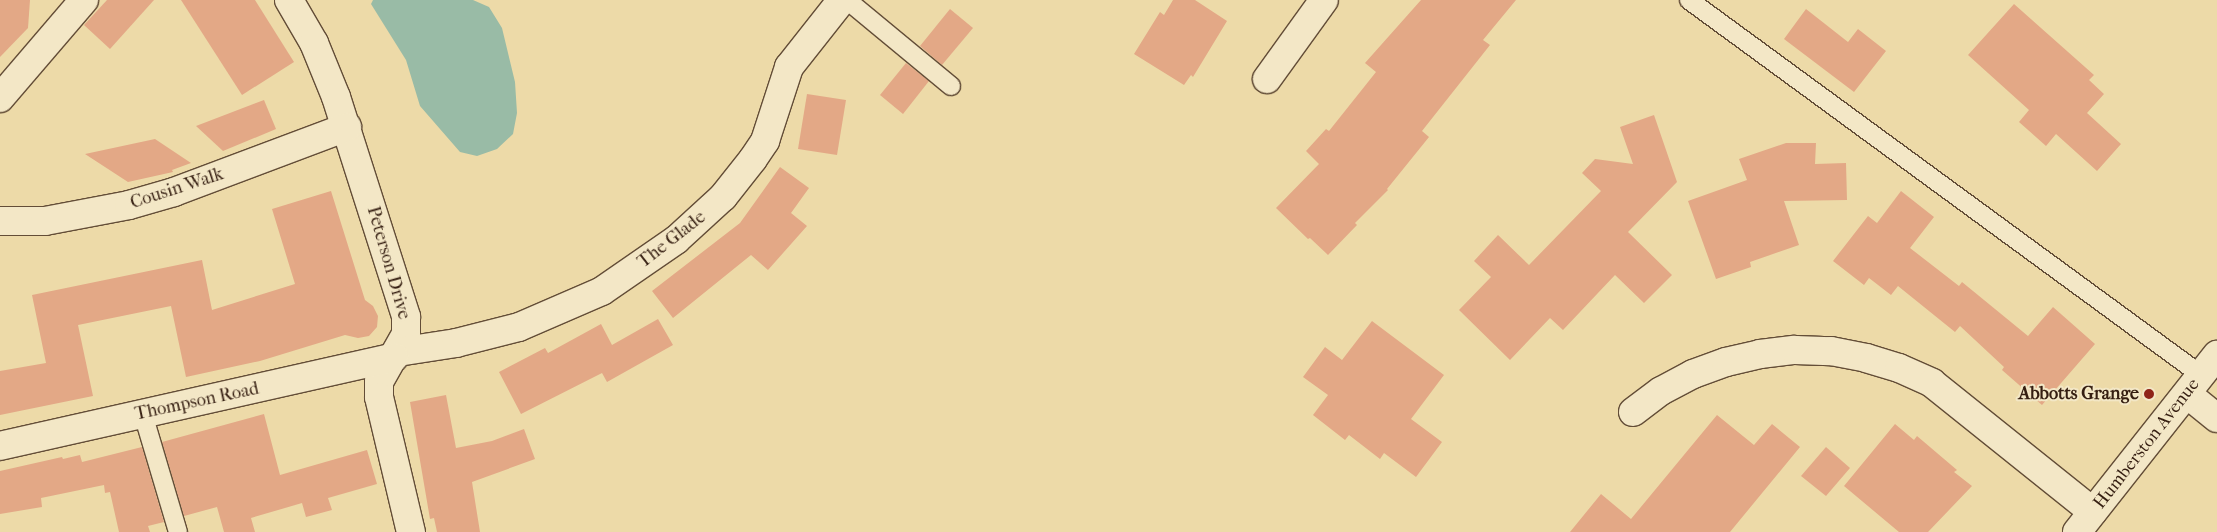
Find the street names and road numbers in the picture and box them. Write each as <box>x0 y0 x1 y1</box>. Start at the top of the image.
street label: Cousin Walk <box>128 164 226 214</box>
street label: Peterson Drive <box>362 204 414 322</box>
street label: The Glade <box>634 207 710 273</box>
street label: Humberston Avenue <box>2089 374 2205 514</box>
street label: Thompson Road <box>133 378 261 426</box>

